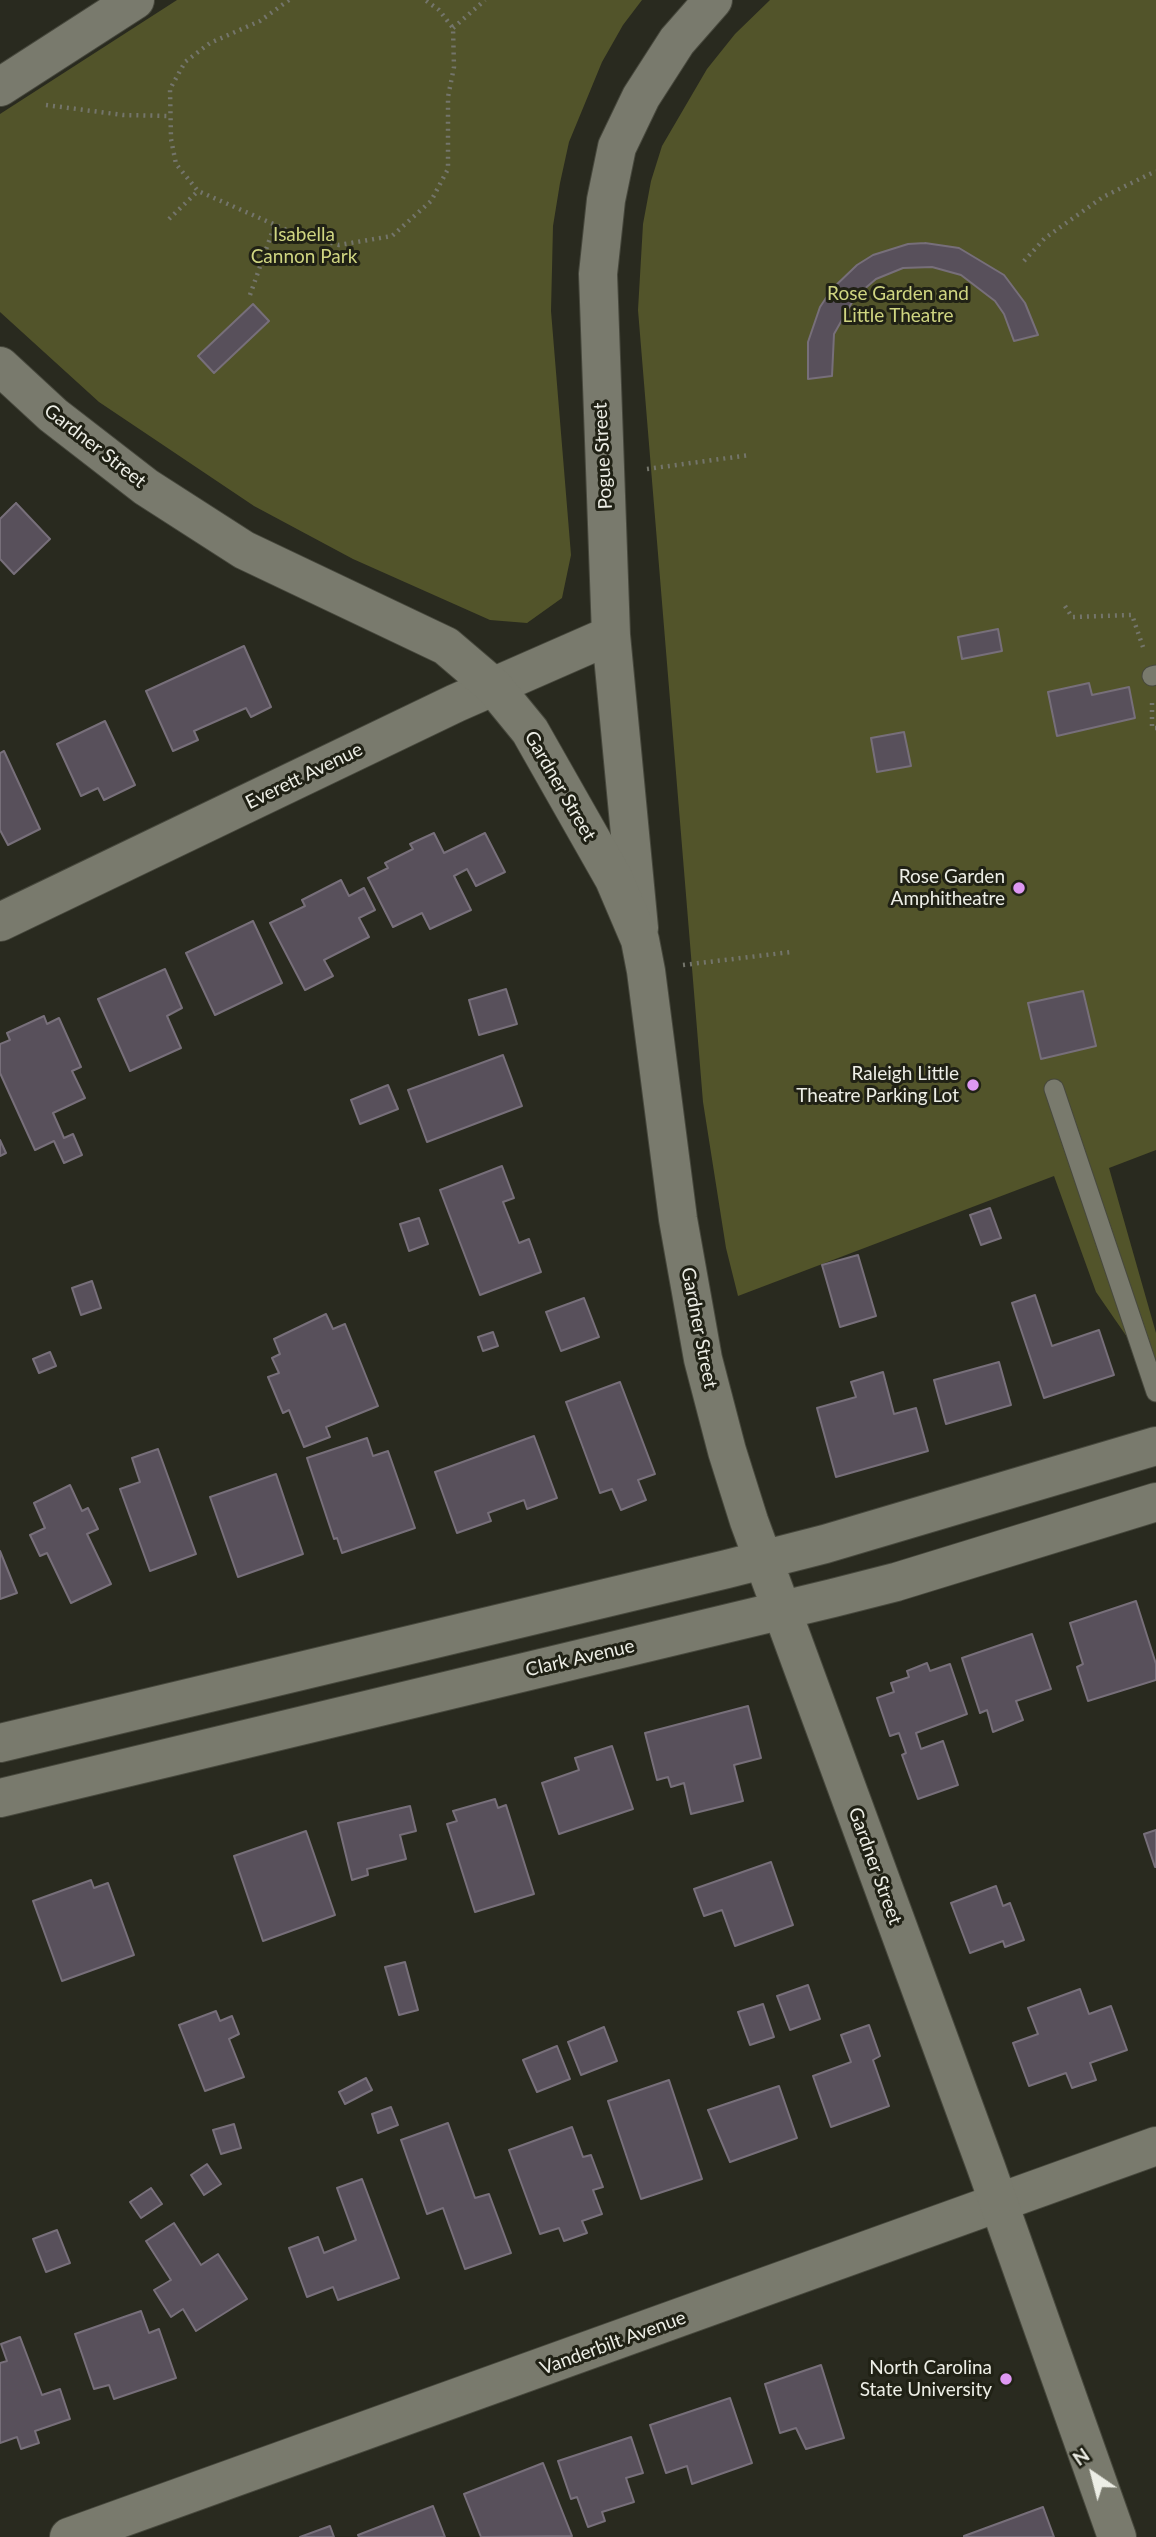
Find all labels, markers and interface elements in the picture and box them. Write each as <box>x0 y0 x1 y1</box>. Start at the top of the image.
park label: Isabella Cannon Park <box>251 224 357 268</box>
park label: Rose Garden and Little Theatre <box>827 283 969 327</box>
street label: Gardner Street <box>40 399 150 493</box>
street label: Pogue Street <box>589 402 617 510</box>
street label: Gardner Street <box>519 727 601 845</box>
street label: Everett Avenue <box>242 738 366 814</box>
place label: Rose Garden Amphitheatre <box>891 866 1005 910</box>
marker: Rose Garden Amphitheatre <box>1011 880 1027 896</box>
place label: Raleigh Little Theatre Parking Lot <box>796 1063 959 1107</box>
marker: Raleigh Little Theatre Parking Lot <box>965 1077 981 1093</box>
street label: Gardner Street <box>676 1266 722 1390</box>
street label: Clark Avenue <box>523 1634 637 1682</box>
street label: Gardner Street <box>843 1804 907 1928</box>
street label: Vanderbilt Avenue <box>537 2306 689 2380</box>
place label: North Carolina State University <box>860 2357 992 2401</box>
marker: North Carolina State University <box>998 2371 1014 2387</box>
north arrow <box>1058 2439 1128 2509</box>
text: N <box>1068 2443 1093 2470</box>

